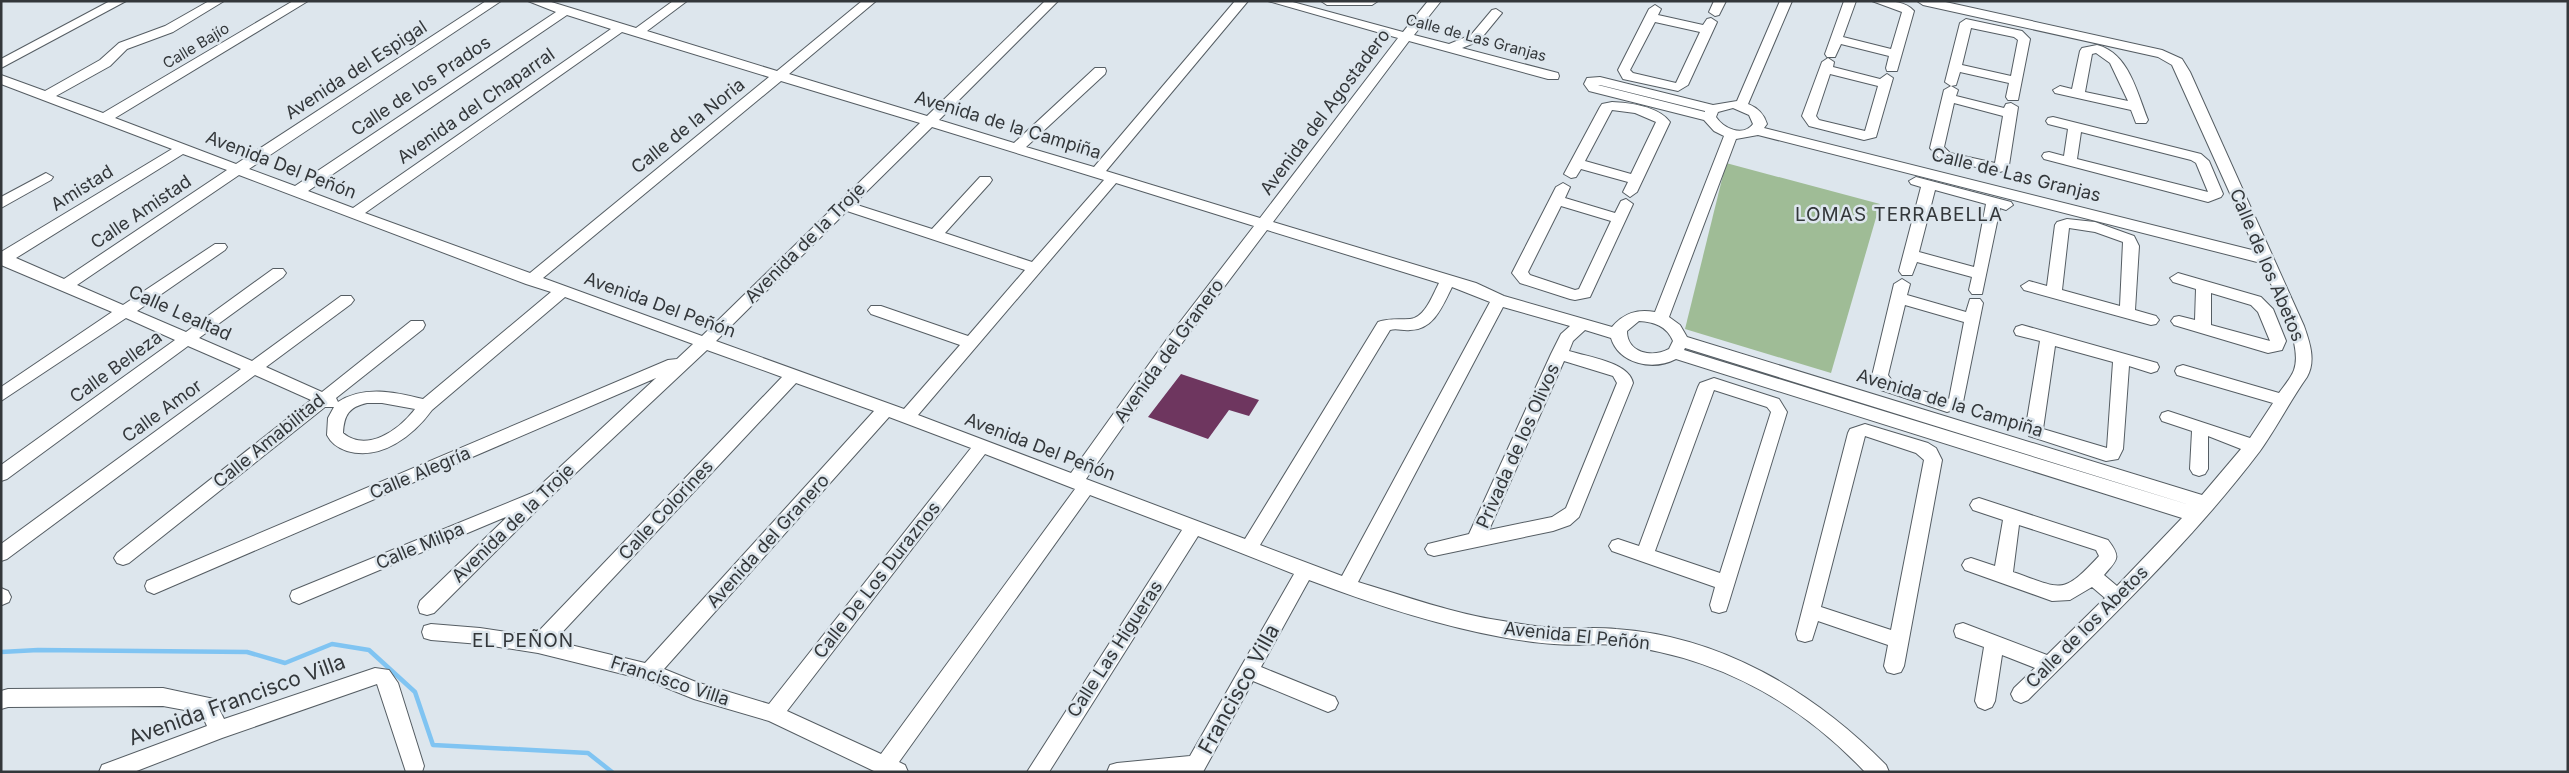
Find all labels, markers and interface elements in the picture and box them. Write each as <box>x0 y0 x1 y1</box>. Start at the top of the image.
street label: Calle de Las Granjas <box>1404 10 1549 65</box>
street label: Avenida del Espigal <box>281 16 431 123</box>
street label: Calle Bajío <box>159 18 232 73</box>
street label: Avenida del Agostadero <box>1255 25 1394 199</box>
street label: Calle de los Prados <box>347 31 494 140</box>
street label: Avenida del Chaparral <box>393 43 558 168</box>
street label: Calle de la Noria <box>627 74 749 178</box>
street label: Avenida de la Campiña <box>912 86 1104 163</box>
street label: Avenida Del Peñón <box>203 126 359 203</box>
street label: Calle de Las Granjas <box>1929 143 2103 206</box>
street label: Amistad <box>47 160 117 215</box>
street label: Calle Amistad <box>86 170 195 253</box>
street label: Avenida de la Troje <box>740 178 869 307</box>
street label: Calle de los Abetos <box>2226 185 2309 344</box>
district label: LOMAS TERRABELLA <box>1795 203 2003 226</box>
street label: Avenida Del Peñón <box>582 267 739 342</box>
street label: Avenida del Granero <box>1109 275 1228 427</box>
street label: Calle Lealtad <box>126 281 235 345</box>
street label: Calle Belleza <box>66 326 166 407</box>
street label: Privada de los Olivos <box>1472 360 1563 531</box>
street label: Avenida de la Campiña <box>1854 364 2046 441</box>
street label: Calle Amor <box>118 375 206 447</box>
street label: Calle Amabilitad <box>209 389 329 492</box>
street label: Avenida Del Peñón <box>962 408 1118 485</box>
street label: Calle Alegría <box>366 442 473 503</box>
street label: Calle Colorines <box>614 455 717 564</box>
street label: Avenida de la Troje <box>447 459 578 586</box>
street label: Avenida del Granero <box>702 470 833 612</box>
street label: Calle De Los Duraznos <box>809 497 944 662</box>
street label: Calle Milpa <box>373 518 467 574</box>
street label: Calle de los Abetos <box>2021 561 2152 692</box>
street label: Calle Las Higueras <box>1063 576 1167 721</box>
street label: Avenida El Peñón <box>1503 617 1651 654</box>
street label: Francisco Villa <box>1193 620 1284 758</box>
district label: EL PEÑON <box>472 629 574 652</box>
street label: Avenida Francisco Villa <box>125 649 349 750</box>
street label: Francisco Villa <box>608 651 732 710</box>

